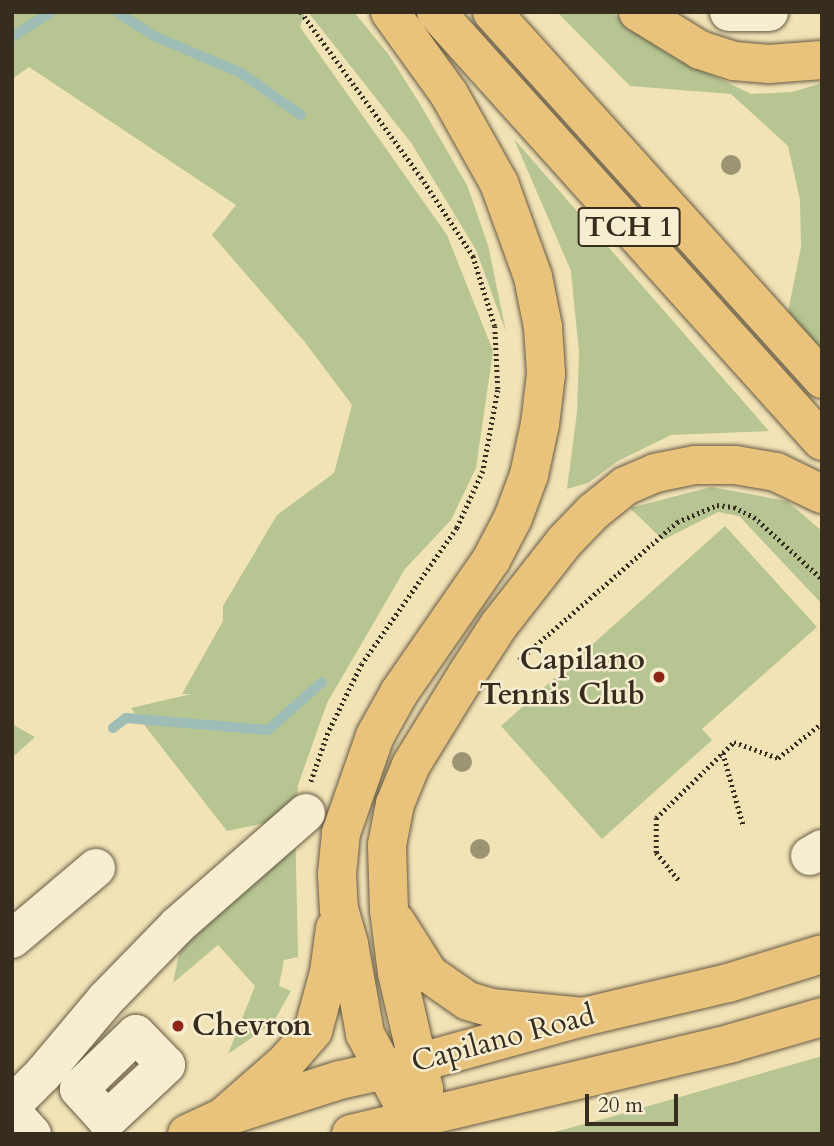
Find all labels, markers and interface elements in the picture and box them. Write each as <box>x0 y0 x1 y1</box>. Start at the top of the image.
road number: TCH 1 <box>576 202 682 252</box>
place label: Capilano Tennis Club <box>479 642 645 712</box>
marker: Capilano Tennis Club <box>651 669 667 685</box>
street label: Capilano Road <box>407 997 599 1081</box>
place label: Chevron <box>192 1008 312 1044</box>
marker: Chevron <box>170 1018 186 1034</box>
scale bar <box>589 1080 682 1124</box>
text: 20 m <box>598 1091 643 1120</box>

